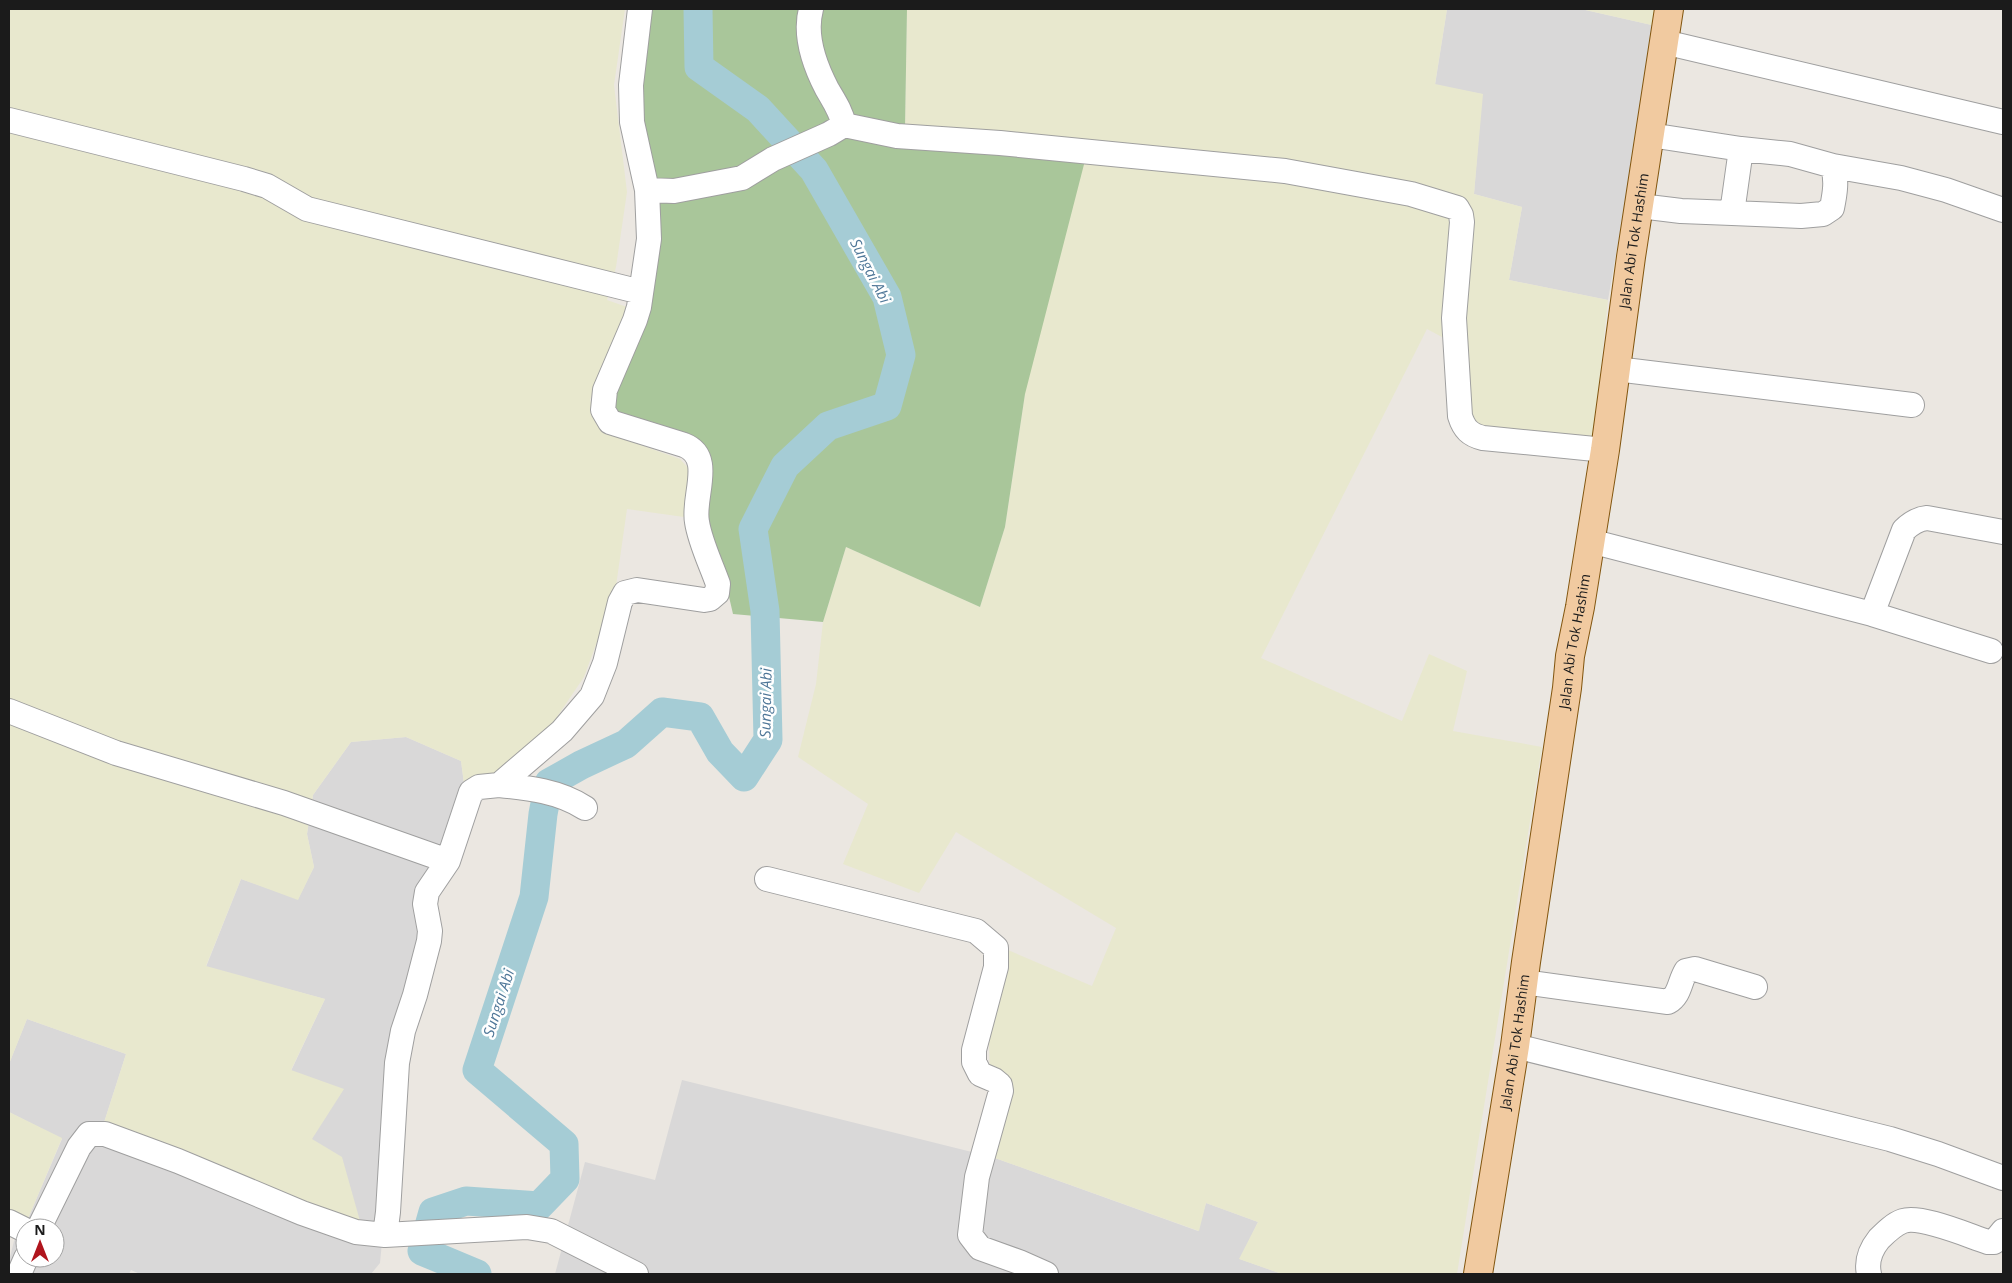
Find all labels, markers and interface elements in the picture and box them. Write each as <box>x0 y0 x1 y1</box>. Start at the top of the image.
street label: Jalan Abi Tok Hashim <box>1614 172 1653 312</box>
water label: Sungai Abi <box>846 235 896 306</box>
street label: Jalan Abi Tok Hashim <box>1554 572 1594 712</box>
water label: Sungai Abi <box>754 668 776 738</box>
water label: Sungai Abi <box>478 966 518 1039</box>
street label: Jalan Abi Tok Hashim <box>1494 973 1533 1113</box>
north arrow <box>15 1218 65 1268</box>
text: N <box>34 1220 46 1239</box>

